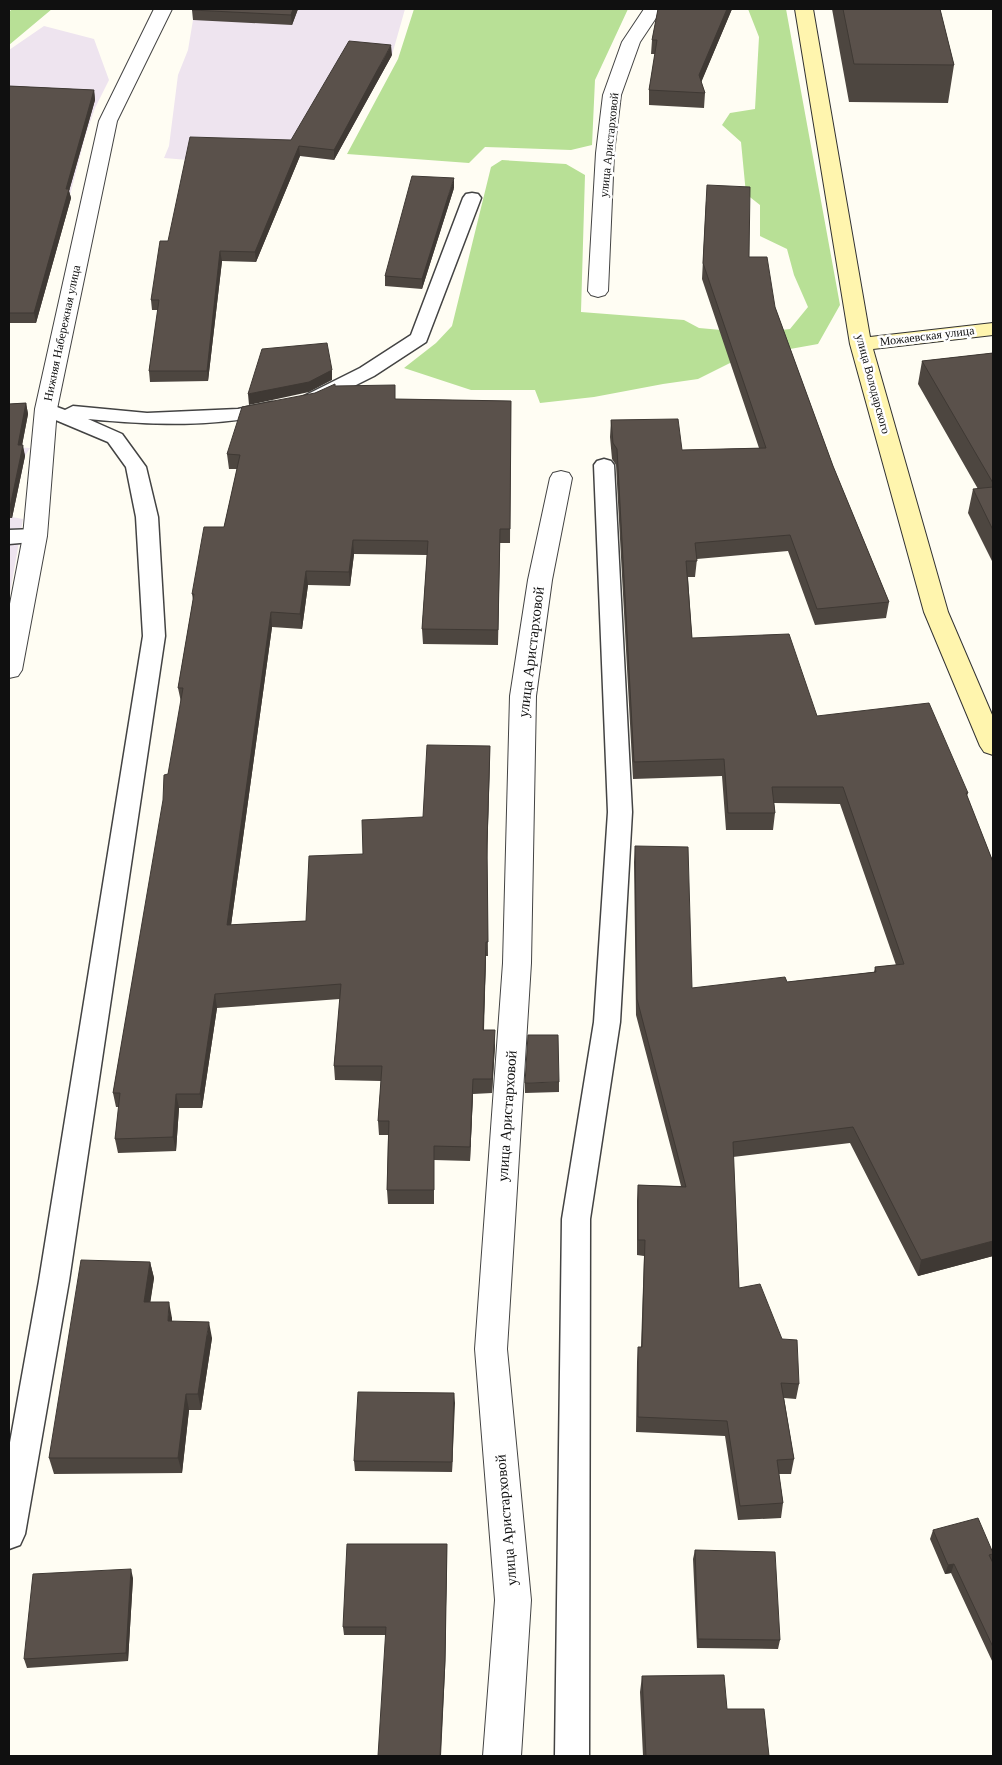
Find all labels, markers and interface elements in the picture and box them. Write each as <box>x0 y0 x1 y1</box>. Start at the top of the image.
street label: улица Аристарховой <box>597 91 622 198</box>
street label: Нижняя Набережная улица <box>41 263 83 402</box>
street label: Можаевская улица <box>879 323 976 349</box>
street label: улица Володарского <box>853 333 893 435</box>
street label: улица Аристарховой <box>515 586 547 718</box>
street label: улица Аристарховой <box>494 1050 520 1182</box>
street label: улица Аристарховой <box>492 1454 520 1586</box>

